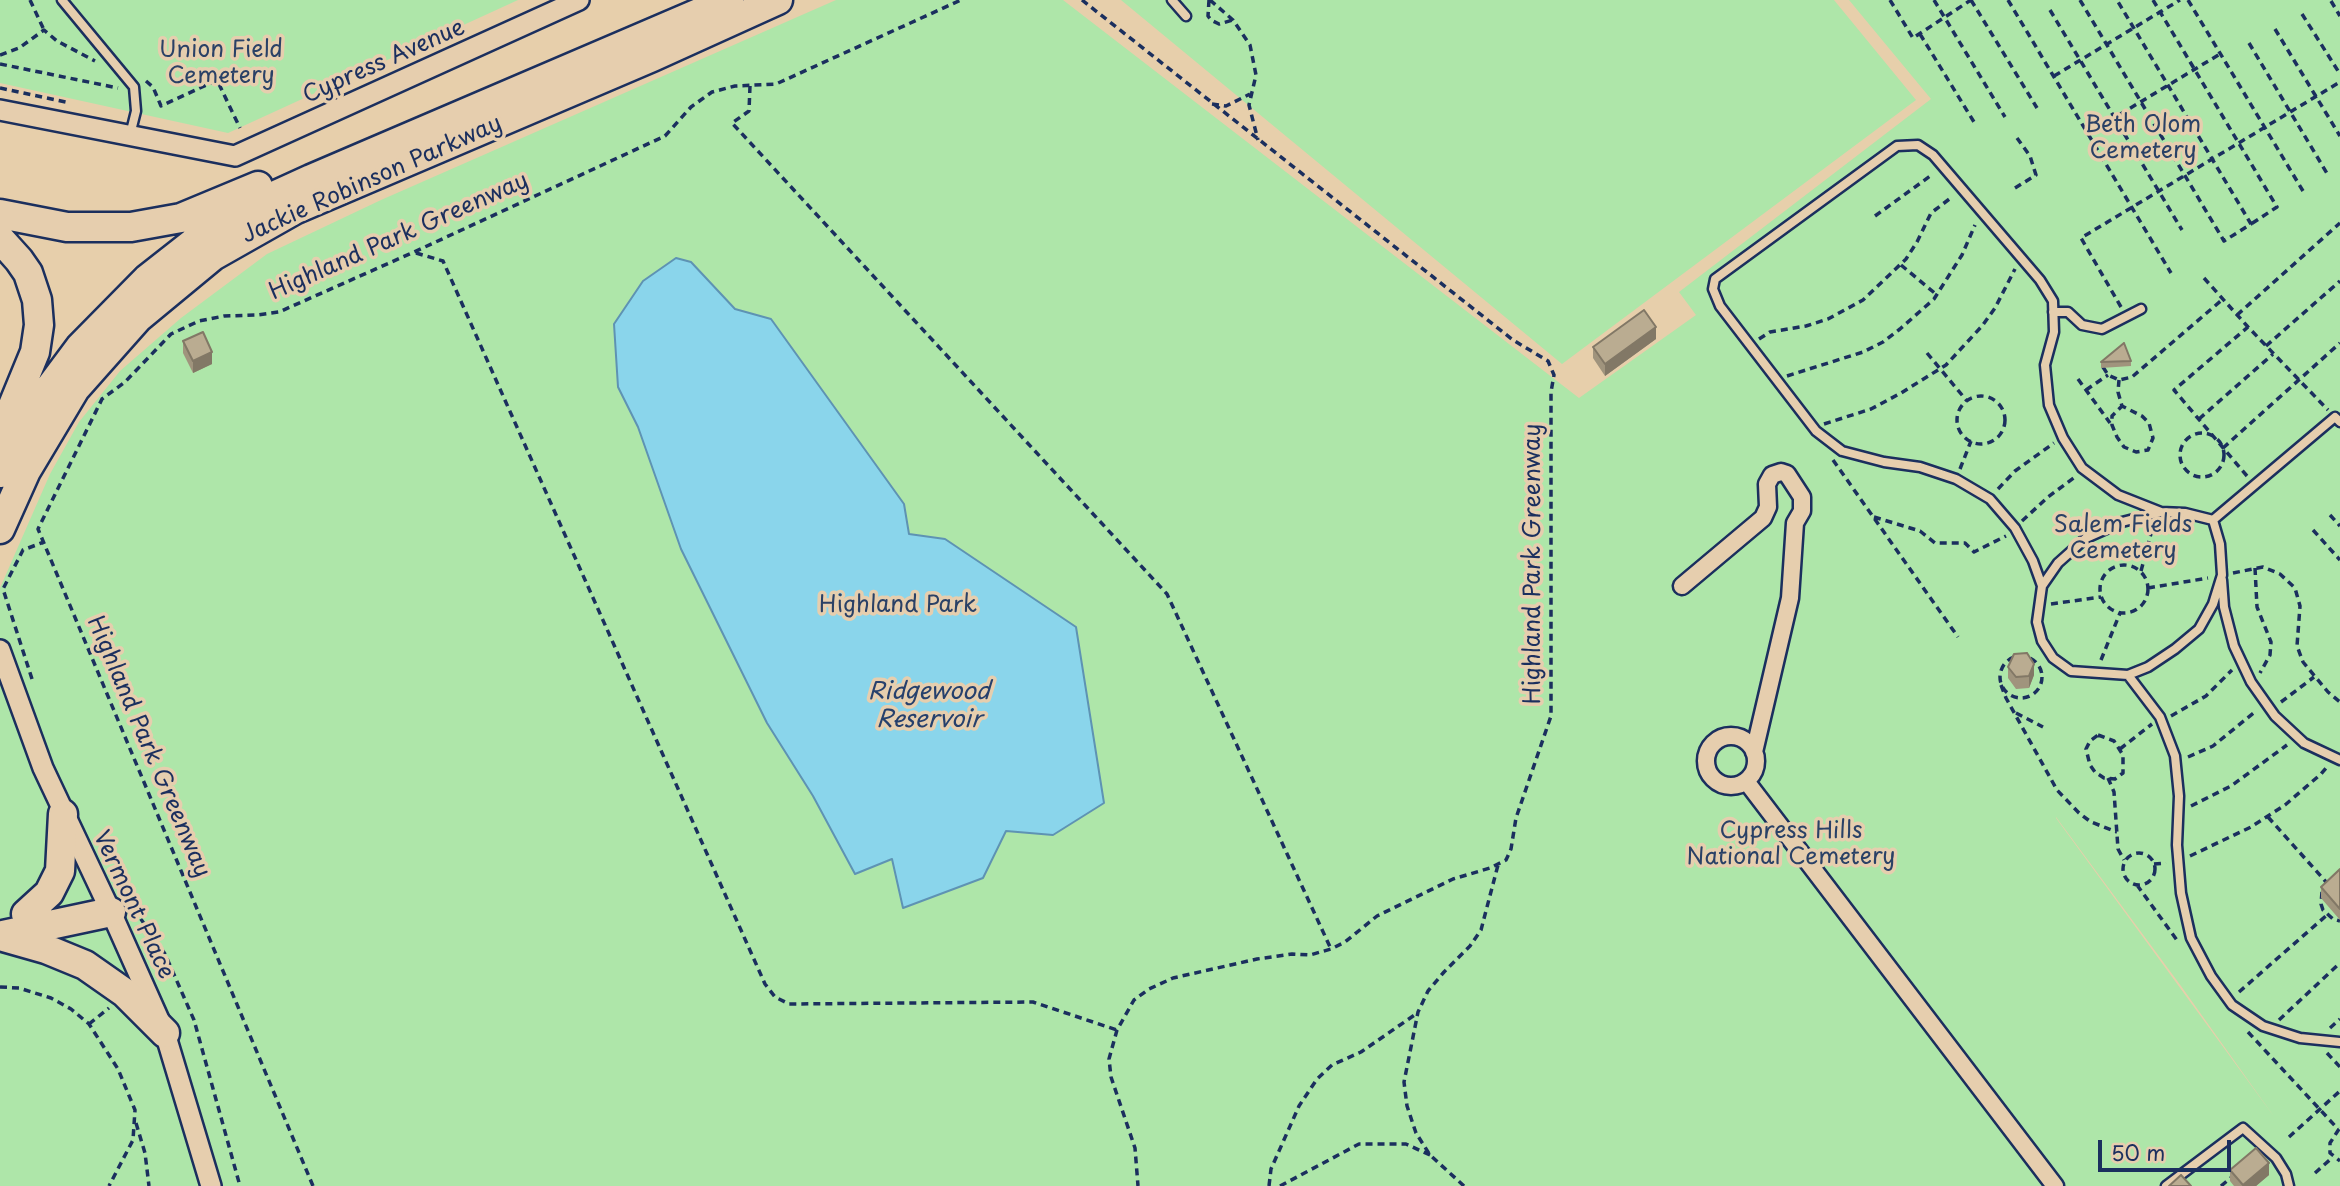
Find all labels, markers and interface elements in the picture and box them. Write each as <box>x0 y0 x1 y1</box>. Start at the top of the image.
street label: Cypress Avenue <box>299 14 469 110</box>
park label: Union Field Cemetery <box>159 37 283 91</box>
street label: Jackie Robinson Parkway <box>238 110 506 250</box>
park label: Beth Olom Cemetery <box>2085 112 2201 166</box>
street label: Highland Park Greenway <box>265 167 533 307</box>
street label: Highland Park Greenway <box>1520 424 1548 704</box>
park label: Salem Fields Cemetery <box>2054 512 2192 566</box>
park label: Highland Park <box>819 592 977 620</box>
street label: Highland Park Greenway <box>80 612 216 882</box>
water label: Ridgewood Reservoir <box>868 678 990 734</box>
park label: Cypress Hills National Cemetery <box>1686 818 1896 872</box>
street label: Vermont Place <box>87 826 179 984</box>
scale bar <box>2102 1126 2235 1170</box>
text: 50 m <box>2111 1136 2165 1168</box>

